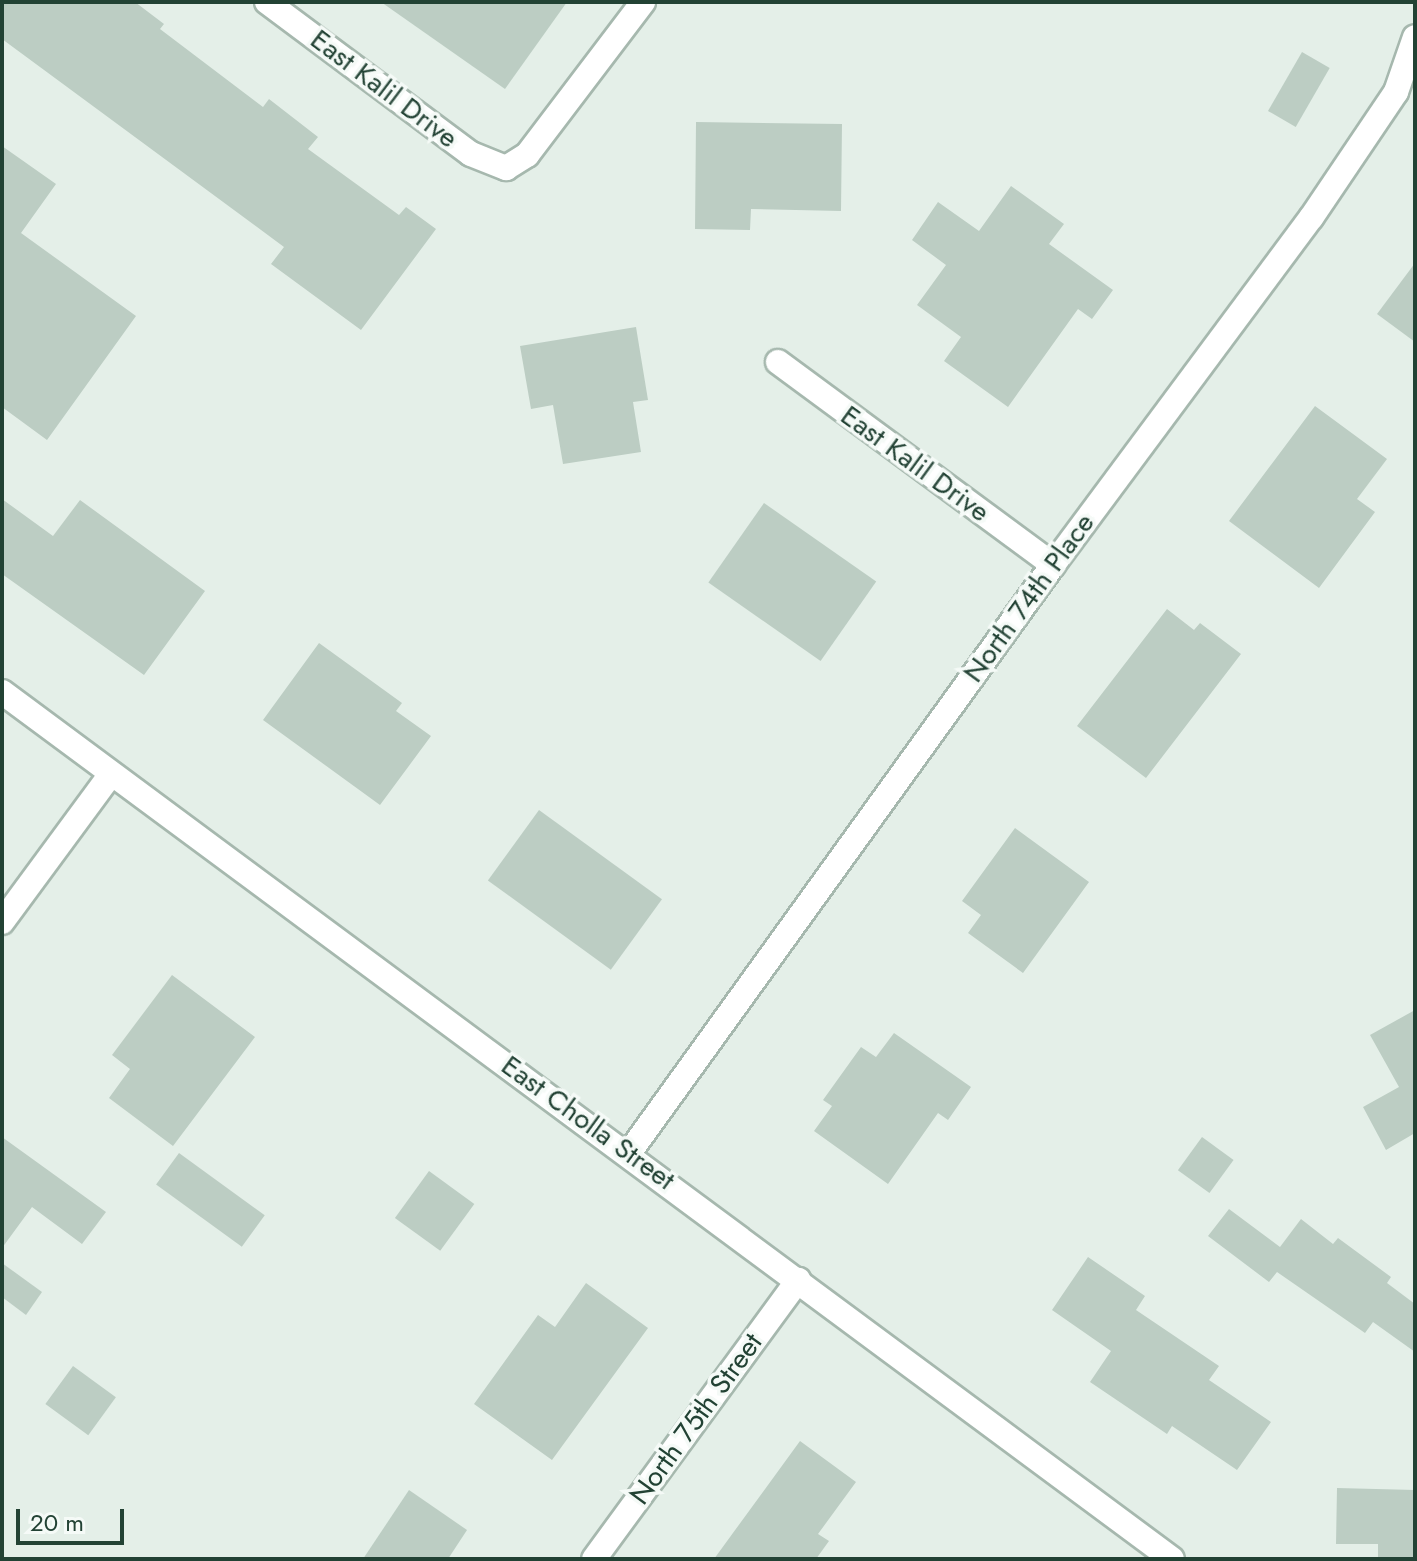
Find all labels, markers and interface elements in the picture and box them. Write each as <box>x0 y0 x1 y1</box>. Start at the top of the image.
street label: East Kalil Drive <box>304 23 464 155</box>
street label: East Kalil Drive <box>834 399 996 529</box>
street label: North 74th Place <box>957 507 1101 689</box>
street label: East Cholla Street <box>495 1049 681 1197</box>
street label: North 75th Street <box>623 1327 769 1511</box>
scale bar <box>20 1493 128 1543</box>
text: 20 m <box>30 1505 84 1540</box>

